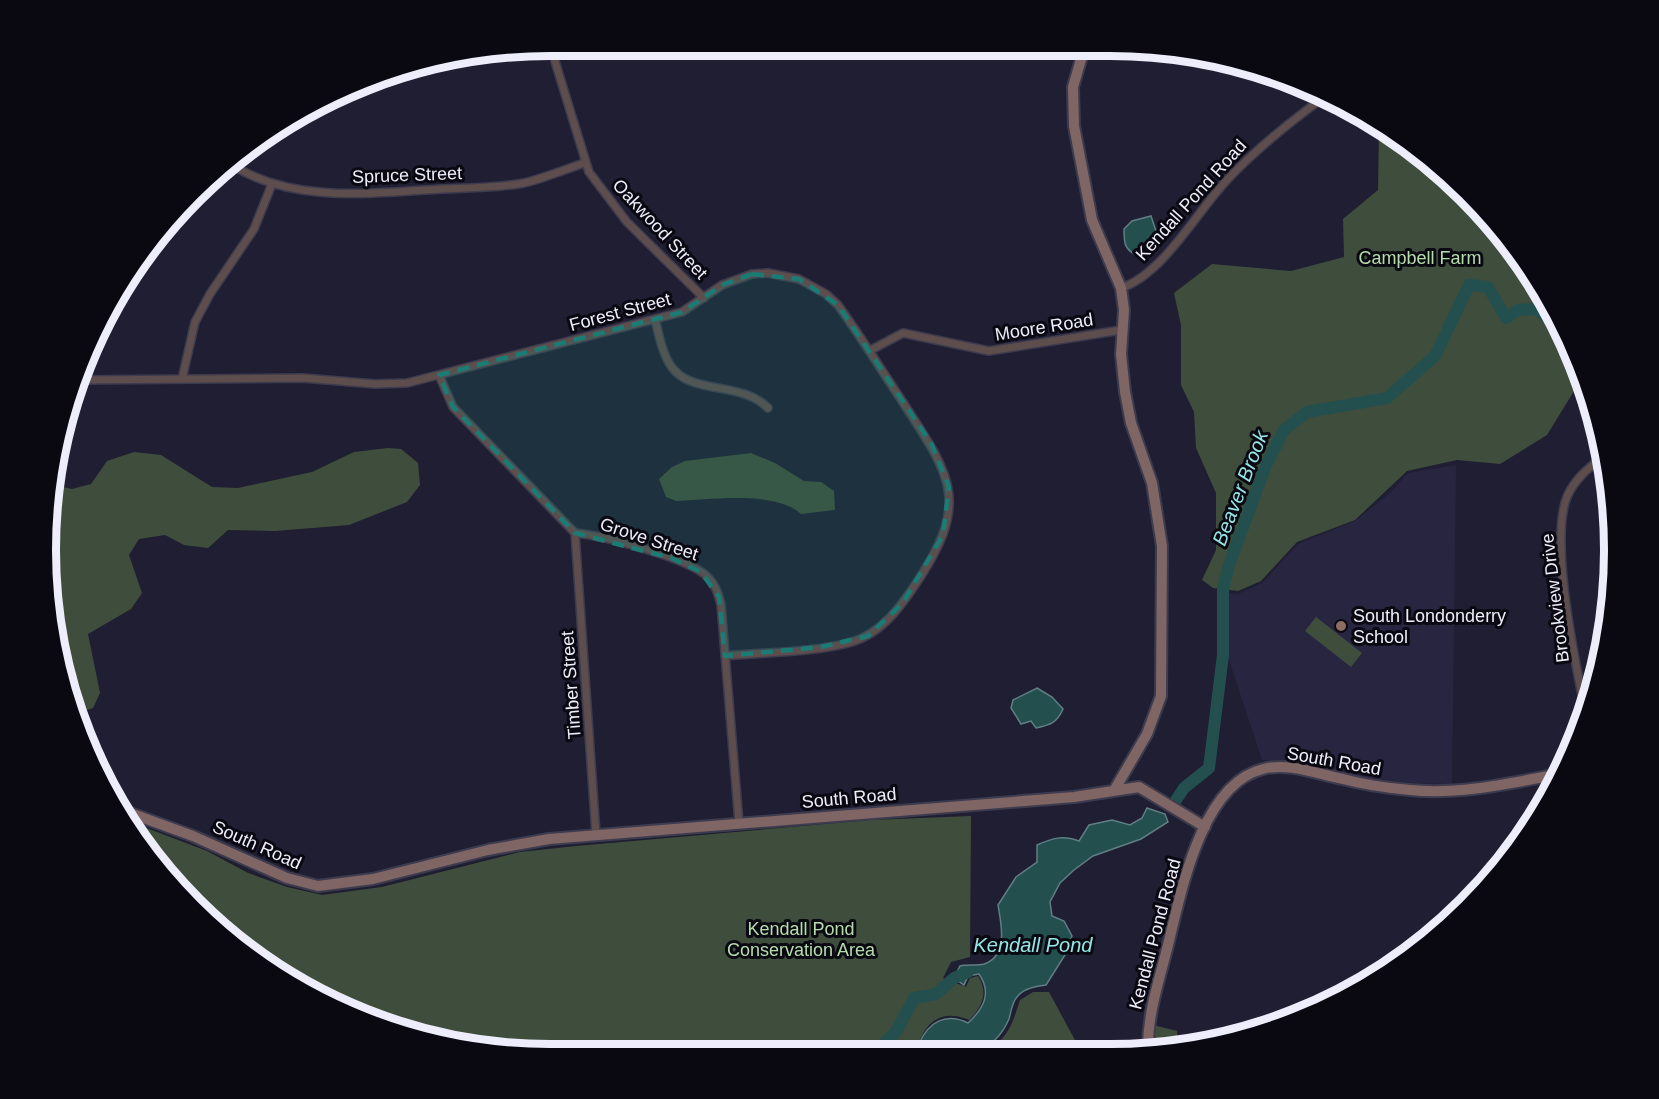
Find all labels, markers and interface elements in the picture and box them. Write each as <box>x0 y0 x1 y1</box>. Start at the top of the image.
street label: Kendall Pond Road <box>1132 136 1250 264</box>
street label: Spruce Street <box>352 163 462 187</box>
street label: Oakwood Street <box>609 175 711 283</box>
park label: Campbell Farm <box>1358 248 1482 268</box>
street label: Forest Street <box>567 289 673 335</box>
street label: Moore Road <box>994 309 1094 345</box>
water label: Beaver Brook <box>1208 427 1272 549</box>
street label: Grove Street <box>597 514 701 564</box>
street label: Brookview Drive <box>1537 532 1573 664</box>
place label: South Londonderry School <box>1353 606 1506 647</box>
marker: South Londonderry School <box>1334 619 1348 633</box>
street label: Timber Street <box>557 630 585 740</box>
street label: South Road <box>1285 743 1383 779</box>
street label: South Road <box>801 784 897 812</box>
street label: South Road <box>210 817 304 873</box>
street label: Kendall Pond Road <box>1125 856 1185 1012</box>
park label: Kendall Pond Conservation Area <box>727 919 876 960</box>
water label: Kendall Pond <box>974 934 1093 956</box>

